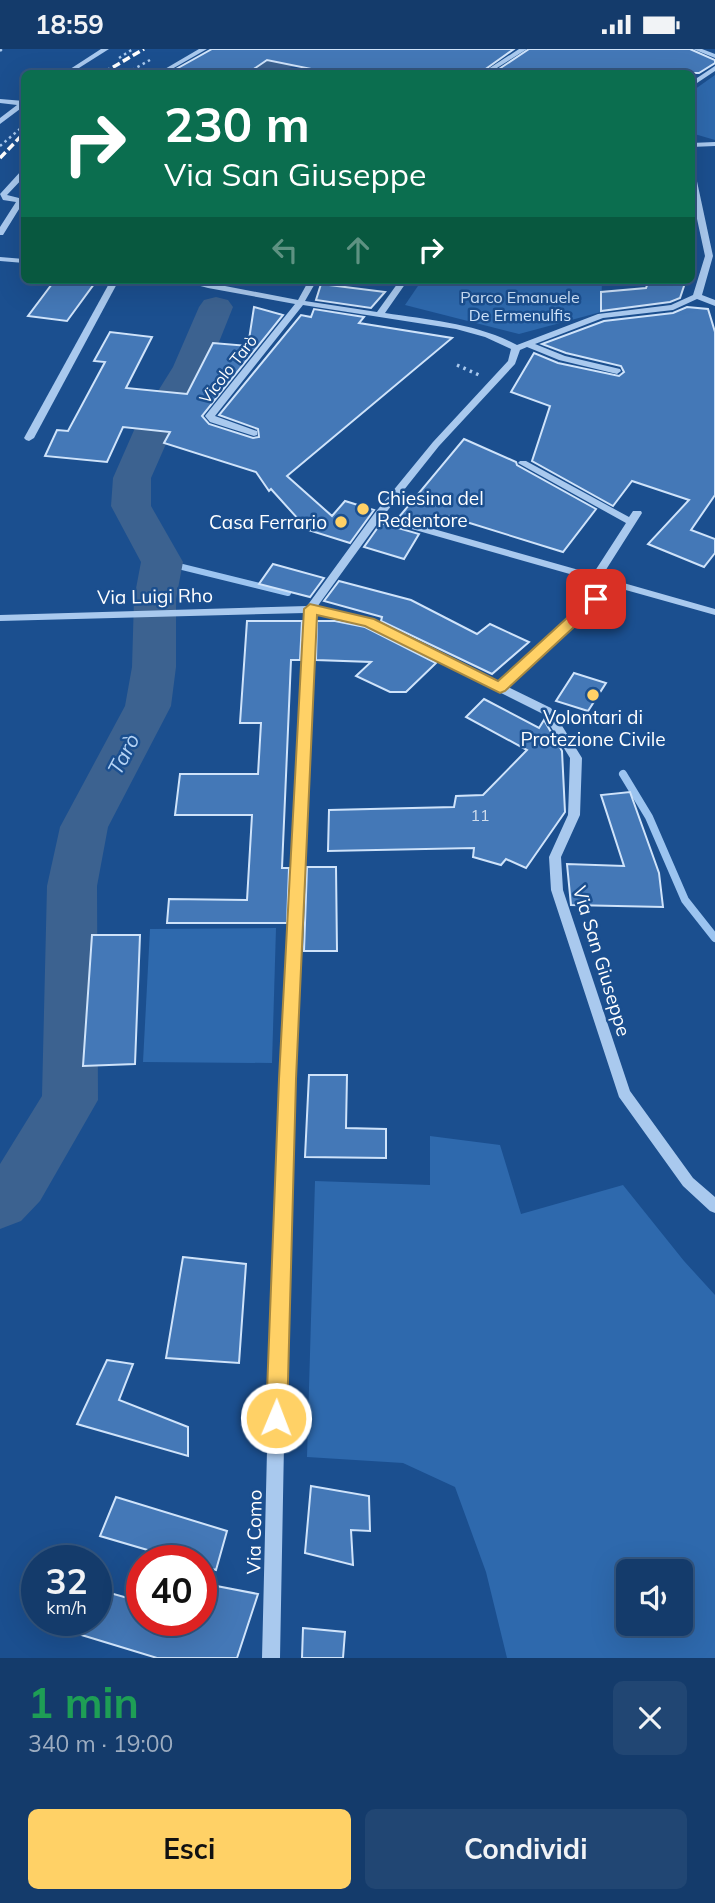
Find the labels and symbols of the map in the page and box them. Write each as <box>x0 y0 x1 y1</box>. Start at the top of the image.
park label: Parco Emanuele De Ermenulfis <box>460 287 580 325</box>
street label: Vicolo Tarò <box>195 331 261 407</box>
place label: Chiesina del Redentore <box>377 486 484 532</box>
marker: Chiesina del Redentore <box>355 501 371 517</box>
place label: Casa Ferrario <box>209 510 327 534</box>
marker: Casa Ferrario <box>333 514 349 530</box>
pin <box>566 569 626 629</box>
street label: Via Luigi Rho <box>97 583 213 609</box>
marker: Volontari di Protezione Civile <box>585 687 601 703</box>
place label: Volontari di Protezione Civile <box>520 705 666 751</box>
water label: Tarò <box>101 729 145 779</box>
house number: 11 <box>470 805 490 825</box>
street label: Via San Giuseppe <box>568 883 636 1039</box>
position arrow <box>239 1381 313 1455</box>
street label: Via Como <box>241 1489 267 1575</box>
speed limit sign: 40 <box>126 1545 217 1636</box>

